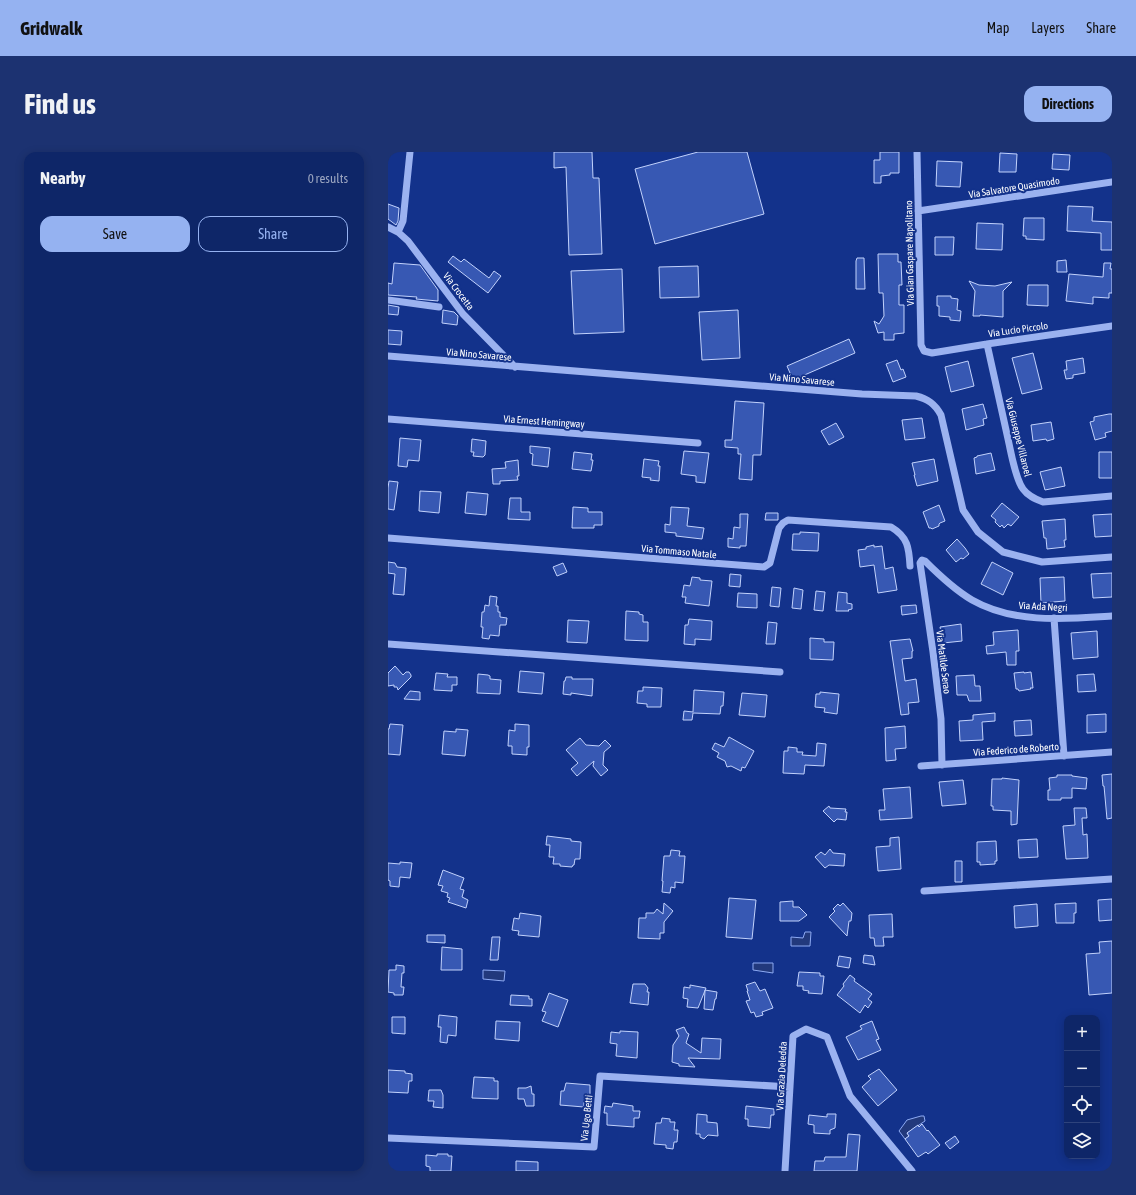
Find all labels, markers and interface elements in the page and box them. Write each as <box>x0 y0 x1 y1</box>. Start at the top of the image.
text: Gridwalk <box>20 17 82 39</box>
text: Map <box>987 20 1009 36</box>
text: Layers <box>1031 20 1064 36</box>
text: Share <box>1086 20 1116 36</box>
button: Directions <box>1024 86 1112 122</box>
text: Find us <box>24 88 96 120</box>
text: Nearby <box>40 168 86 188</box>
text: 0 results <box>308 171 348 186</box>
street label: Via Salvatore Quasimodo <box>968 175 1061 200</box>
street label: Via Gian Gaspare Napolitano <box>903 200 916 306</box>
button: Save <box>40 216 190 252</box>
button: Share <box>198 216 348 252</box>
street label: Via Crocetta <box>441 270 476 312</box>
street label: Via Lucio Piccolo <box>987 320 1049 339</box>
street label: Via Nino Savarese <box>446 346 512 363</box>
street label: Via Nino Savarese <box>769 371 835 388</box>
street label: Via Giuseppe Villaroel <box>1003 396 1034 478</box>
street label: Via Ernest Hemingway <box>503 413 585 430</box>
street label: Via Tommaso Natale <box>641 543 718 560</box>
street label: Via Ada Negri <box>1018 600 1068 613</box>
street label: Via Matilde Serao <box>934 630 953 695</box>
street label: Via Federico de Roberto <box>973 741 1060 758</box>
map controls <box>1064 1015 1100 1159</box>
button: + <box>1064 1015 1100 1051</box>
street label: Via Grazia Deledda <box>774 1041 789 1111</box>
button: − <box>1064 1051 1100 1087</box>
button: locate <box>1064 1087 1100 1123</box>
street label: Via Ugo Betti <box>579 1094 594 1142</box>
button: layers <box>1064 1123 1100 1159</box>

